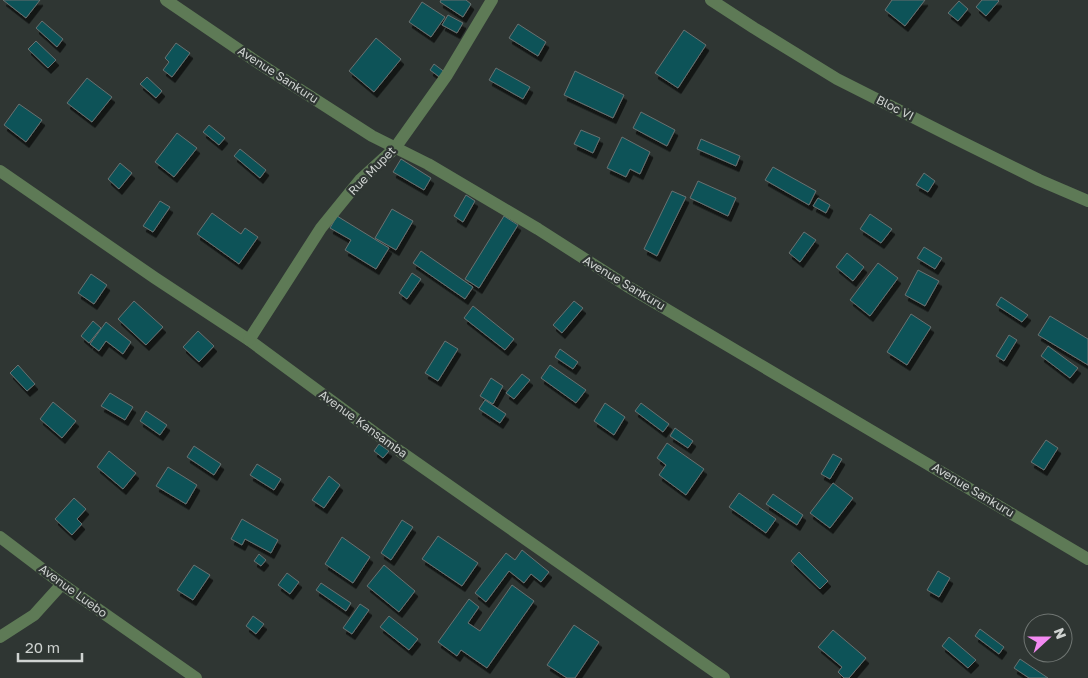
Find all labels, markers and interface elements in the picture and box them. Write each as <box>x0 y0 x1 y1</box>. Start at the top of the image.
street label: Avenue Sankuru <box>235 43 321 106</box>
street label: Bloc VI <box>874 92 917 123</box>
street label: Rue Mupet <box>345 143 399 198</box>
street label: Avenue Sankuru <box>580 252 668 313</box>
street label: Avenue Kansamba <box>316 386 410 461</box>
street label: Avenue Sankuru <box>929 459 1017 520</box>
street label: Avenue Luebo <box>36 561 110 620</box>
north arrow <box>1023 613 1073 663</box>
text: N <box>1051 625 1070 641</box>
scale bar <box>18 630 81 662</box>
text: 20 m <box>25 638 60 656</box>

